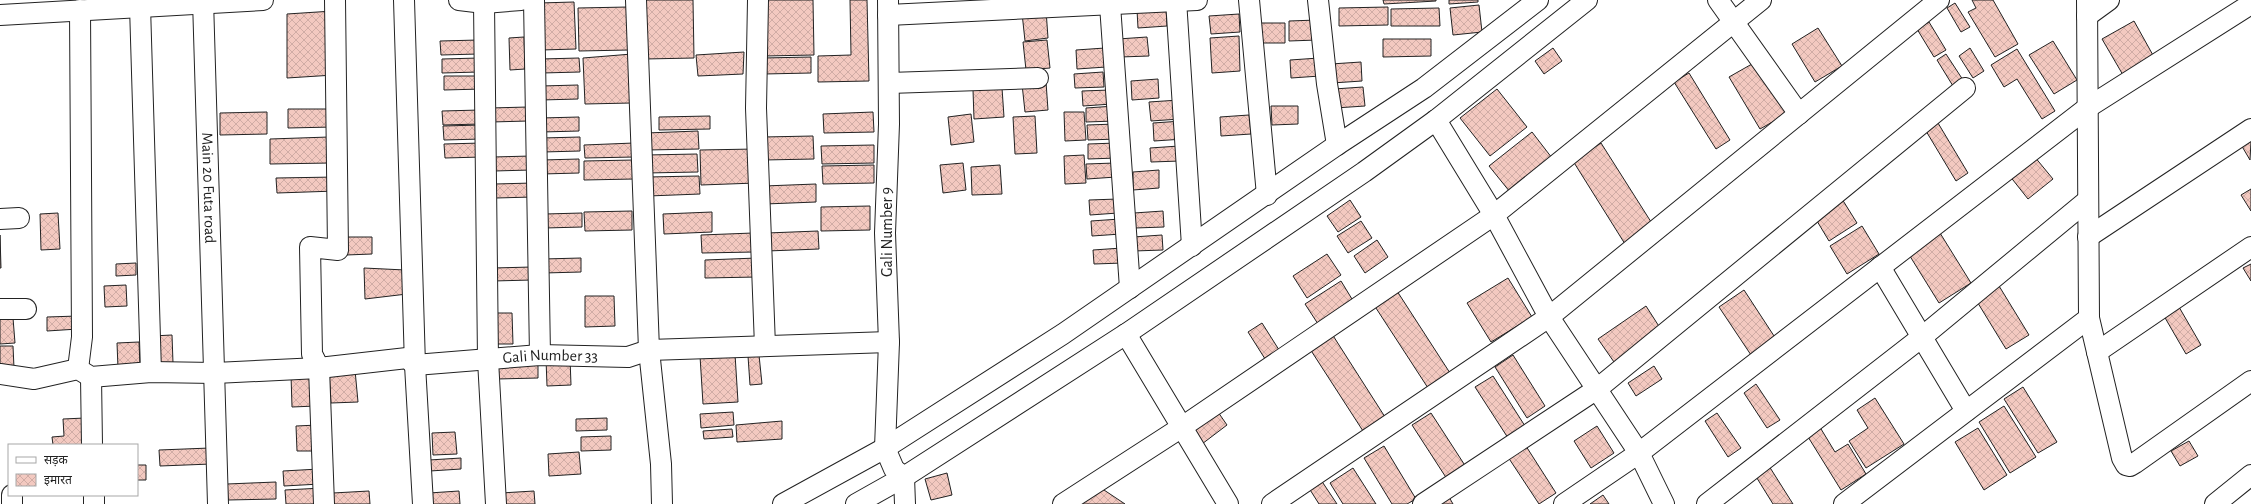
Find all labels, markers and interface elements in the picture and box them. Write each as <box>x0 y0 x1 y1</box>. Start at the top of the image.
street label: Main 20 Futa road <box>199 132 218 244</box>
street label: Gali Number 9 <box>879 187 895 277</box>
street label: Gali Number 33 <box>502 347 598 366</box>
legend <box>8 444 138 496</box>
text: सड़क <box>44 454 69 467</box>
text: इमारत <box>44 474 73 487</box>

